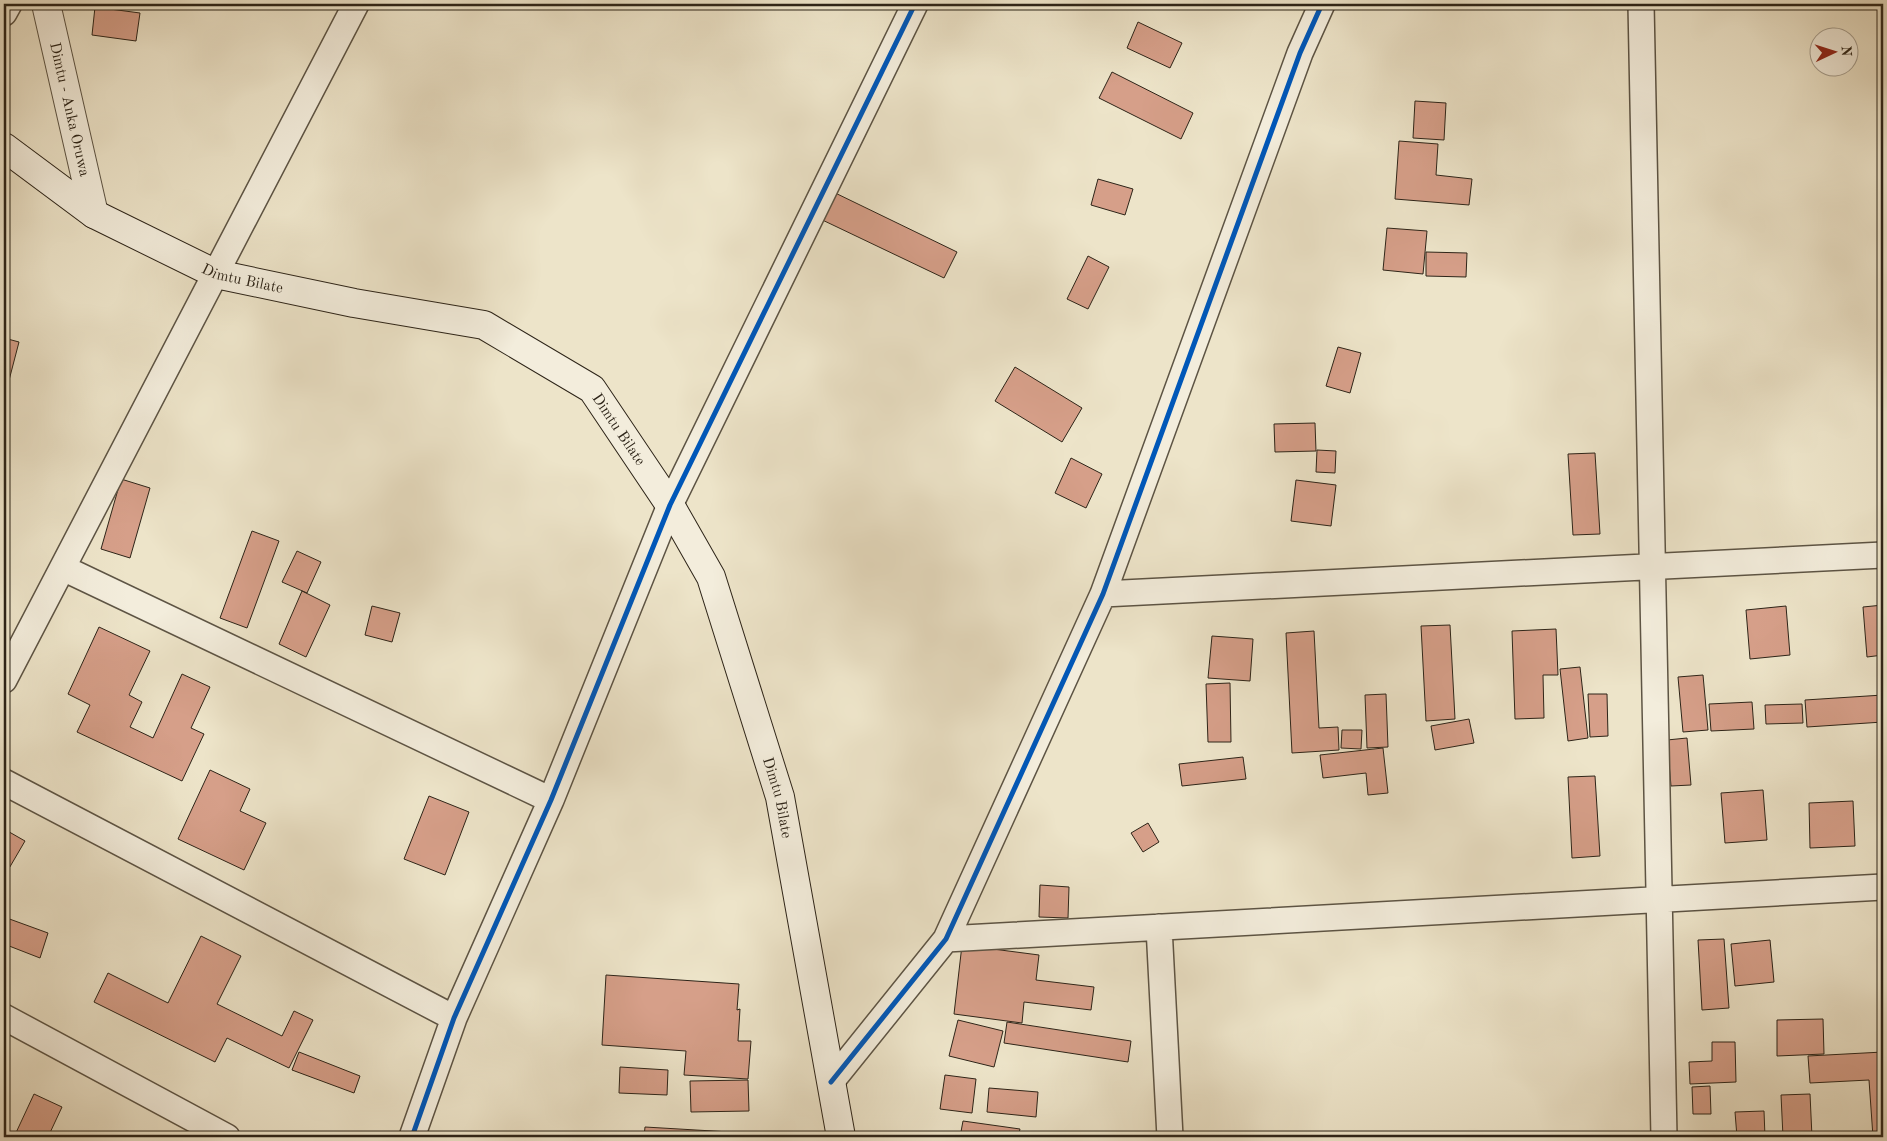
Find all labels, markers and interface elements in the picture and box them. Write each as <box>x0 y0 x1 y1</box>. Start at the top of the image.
north arrow <box>1810 28 1860 78</box>
street label: Dimtu - Anka Oruwa <box>46 41 91 179</box>
text: N <box>1839 45 1853 57</box>
street label: Dimtu Bilate <box>199 262 284 297</box>
street label: Dimtu Bilate <box>588 391 647 469</box>
street label: Dimtu Bilate <box>759 756 793 840</box>

